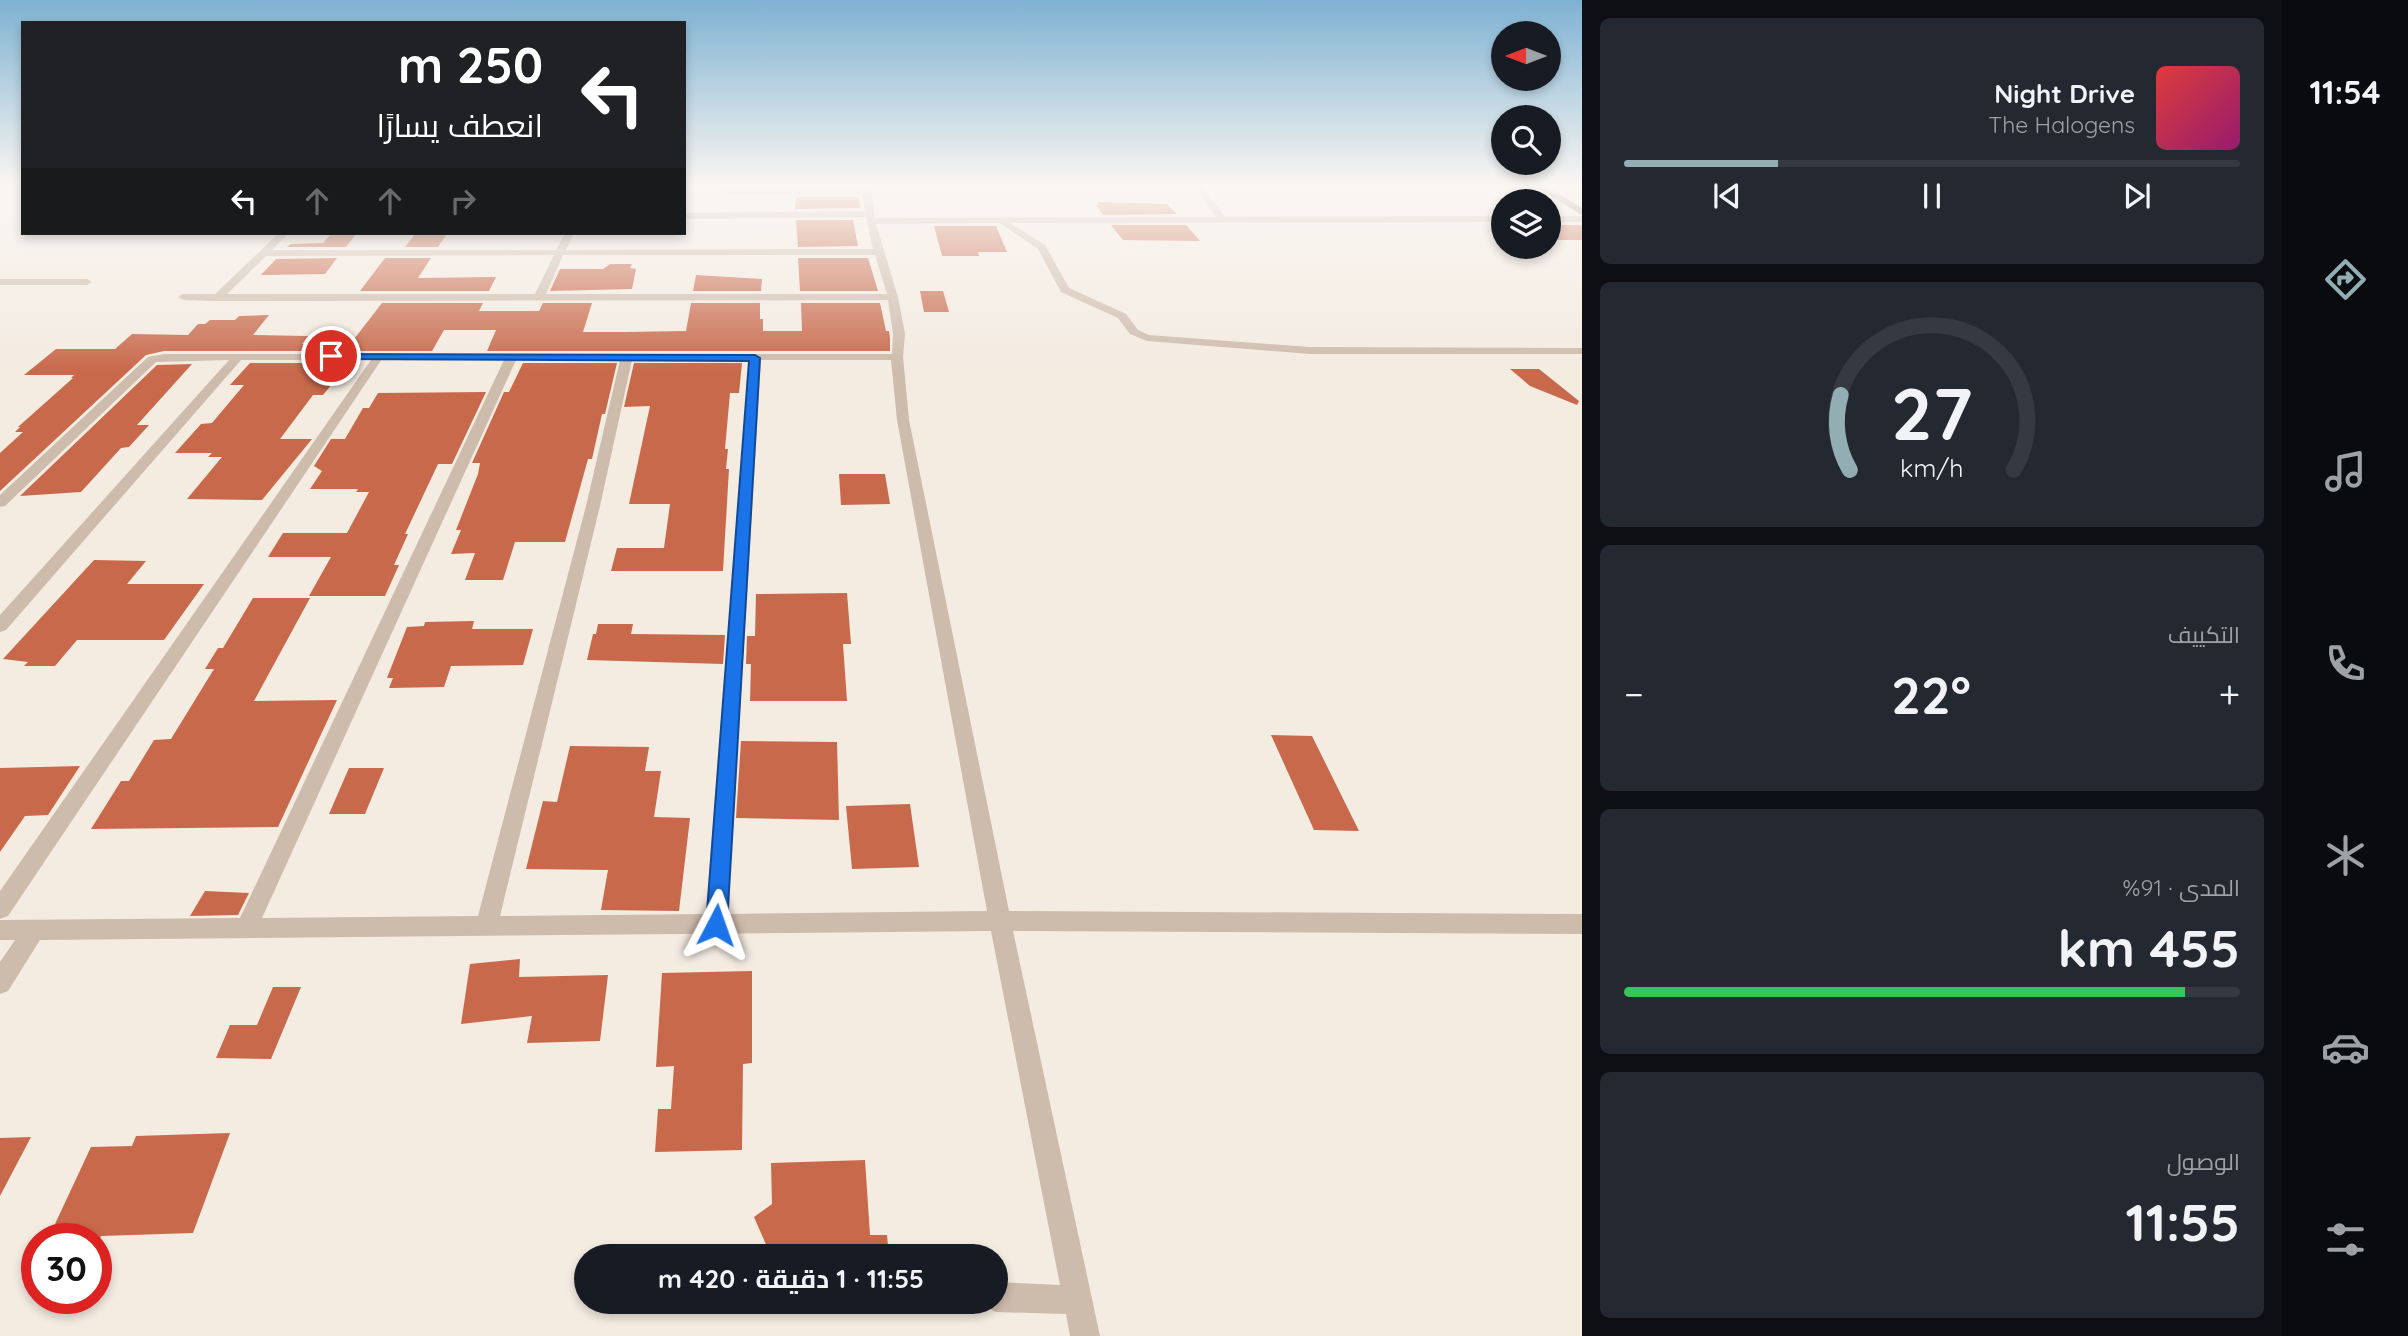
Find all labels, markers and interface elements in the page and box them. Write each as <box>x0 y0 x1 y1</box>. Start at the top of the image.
north arrow <box>1491 21 1561 91</box>
map controls <box>1491 21 1561 259</box>
text: 250 m <box>398 34 543 95</box>
icon: left <box>567 49 658 140</box>
text: 11:54 <box>2310 72 2380 112</box>
text: Night Drive <box>1994 77 2135 110</box>
text: انعطف يسارًا <box>377 105 543 145</box>
button: search <box>1491 105 1561 175</box>
text: The Halogens <box>1988 110 2135 139</box>
icon: previous <box>1708 177 1746 215</box>
icon: pause <box>1913 177 1951 215</box>
icon: next <box>2118 177 2156 215</box>
icon: left <box>225 182 263 220</box>
icon: ahead <box>298 182 336 220</box>
icon: ahead <box>371 182 409 220</box>
icon: right <box>444 182 482 220</box>
button: layers <box>1491 189 1561 259</box>
icon: directions <box>2321 255 2370 304</box>
pin <box>301 326 361 386</box>
icon: arrive <box>312 337 350 375</box>
text: 27 <box>1891 368 1973 459</box>
icon: music <box>2321 447 2370 496</box>
text: km/h <box>1900 452 1964 483</box>
text: التكييف <box>2168 620 2240 649</box>
icon: phone <box>2321 639 2370 688</box>
text: 22° <box>1891 662 1971 727</box>
text: − <box>1624 670 1644 718</box>
text: + <box>2219 670 2240 718</box>
icon: climate <box>2321 831 2370 880</box>
text: المدى · 91% <box>2123 873 2240 902</box>
position arrow <box>679 888 753 962</box>
text: 455 km <box>2057 915 2240 980</box>
icon: car <box>2321 1023 2370 1072</box>
text: الوصول <box>2167 1147 2240 1176</box>
text: 11:55 <box>2125 1189 2240 1254</box>
icon: filters <box>2321 1215 2370 1264</box>
speed limit sign: 30 <box>21 1223 112 1314</box>
text: 11:55 · 1 دقيقة · 420 m <box>658 1262 924 1295</box>

